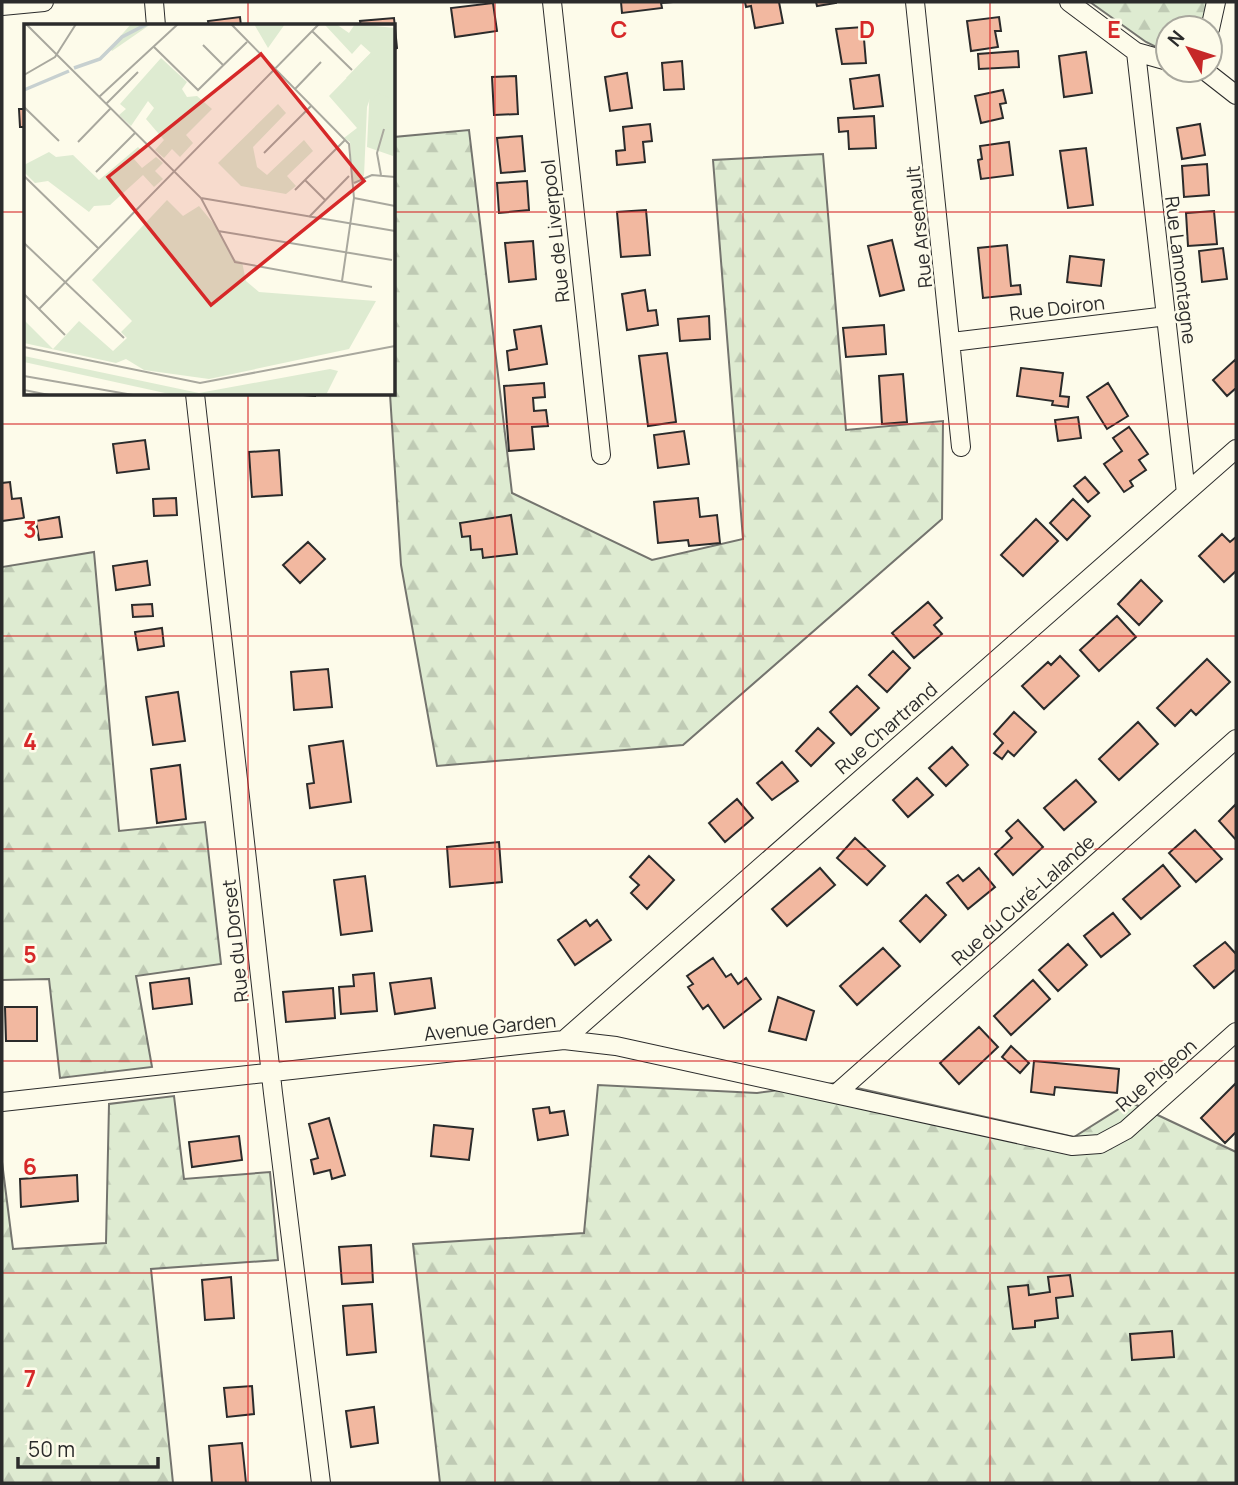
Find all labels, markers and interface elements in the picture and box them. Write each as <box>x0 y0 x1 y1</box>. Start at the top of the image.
text: C <box>611 13 628 45</box>
text: D <box>859 13 875 45</box>
text: E <box>1107 13 1121 45</box>
north arrow <box>1154 14 1224 84</box>
inset map <box>24 24 396 396</box>
text: N <box>1161 25 1190 52</box>
street label: Rue de Liverpool <box>535 158 575 304</box>
street label: Rue Arsenault <box>900 165 938 289</box>
street label: Rue Lamontagne <box>1159 195 1203 345</box>
street label: Rue Doiron <box>1008 289 1106 327</box>
text: 3 <box>23 513 37 545</box>
street label: Rue Chartrand <box>829 676 943 780</box>
text: 4 <box>23 725 37 757</box>
street label: Rue du Curé-Lalande <box>946 829 1100 971</box>
street label: Rue du Dorset <box>216 878 254 1004</box>
text: 5 <box>23 938 37 970</box>
street label: Avenue Garden <box>423 1007 557 1047</box>
street label: Rue Pigeon <box>1110 1033 1202 1117</box>
text: 6 <box>23 1150 37 1182</box>
text: 7 <box>24 1362 36 1394</box>
scale bar <box>18 1426 158 1470</box>
text: 50 m <box>28 1435 75 1463</box>

